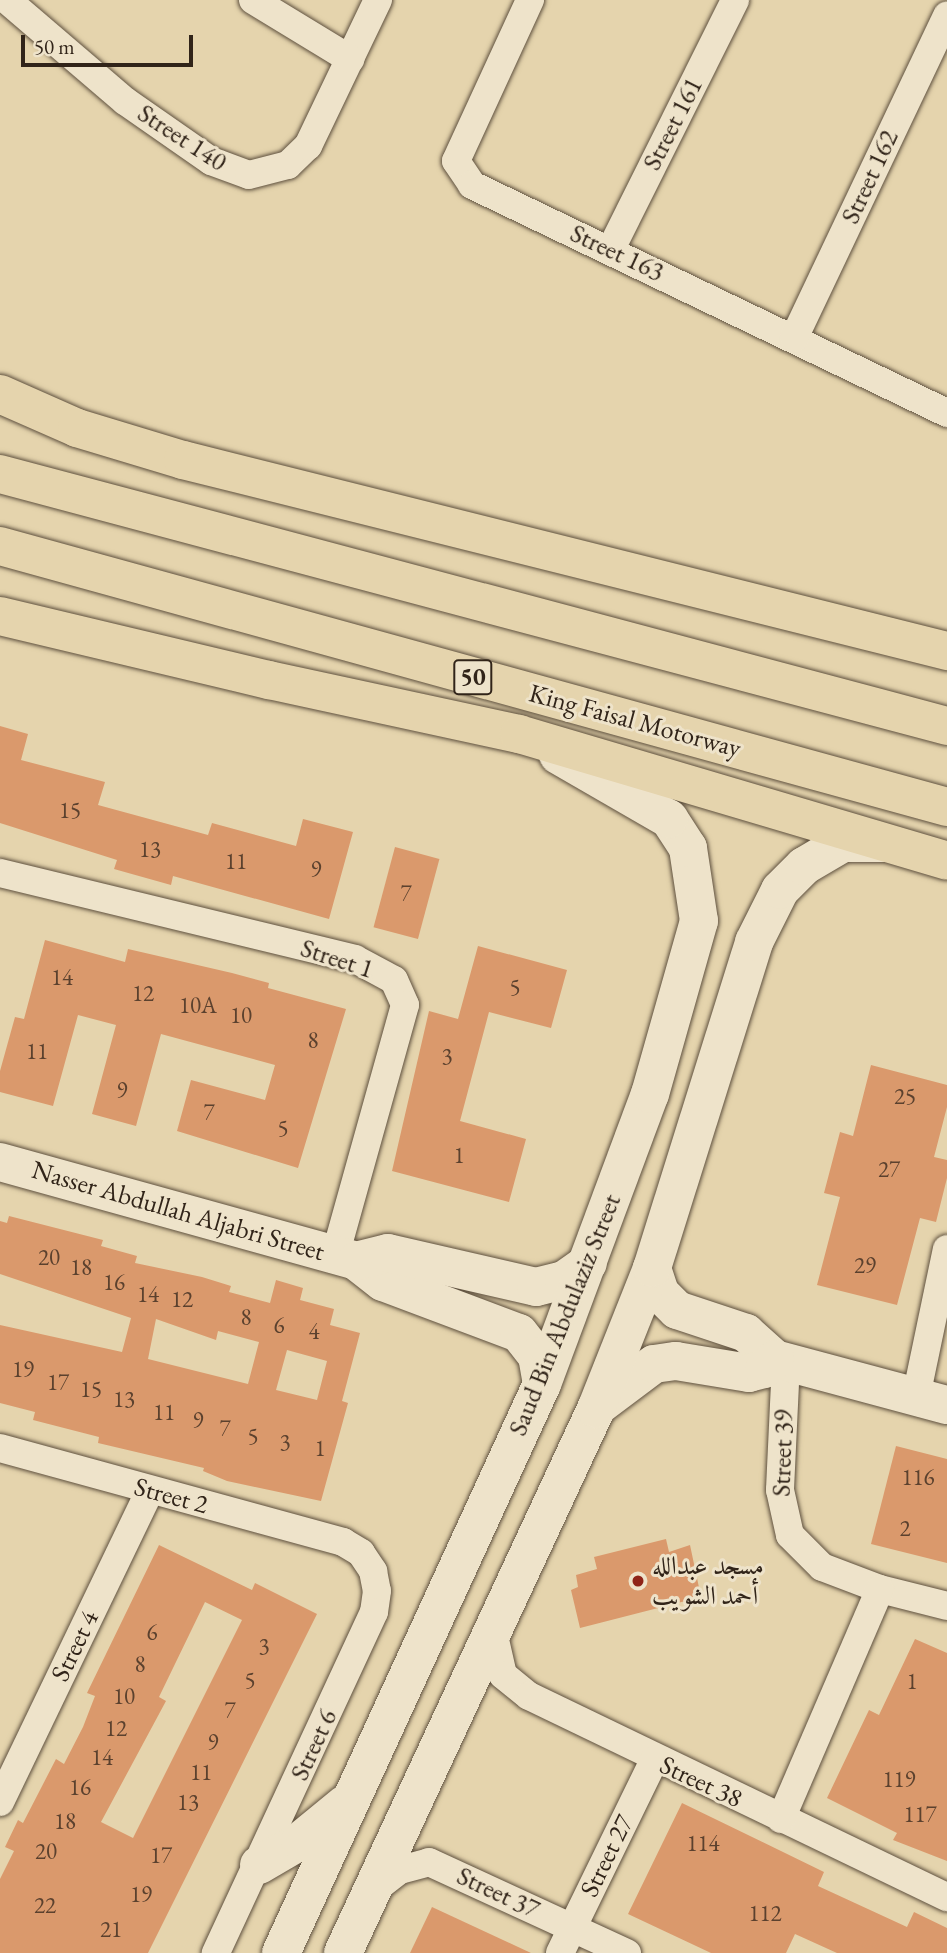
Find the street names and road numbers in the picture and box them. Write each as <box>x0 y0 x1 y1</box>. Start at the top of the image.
street label: Street 161 <box>636 72 710 176</box>
street label: Street 140 <box>132 98 232 178</box>
street label: Street 162 <box>835 125 905 229</box>
street label: Street 163 <box>565 218 669 288</box>
road number: 50 <box>452 656 494 698</box>
street label: King Faisal Motorway <box>526 678 744 764</box>
street label: Street 1 <box>297 933 377 985</box>
street label: Nasser Abdullah Aljabri Street <box>28 1154 328 1268</box>
street label: Saud Bin Abdulaziz Street <box>502 1190 628 1440</box>
street label: Street 39 <box>766 1409 800 1497</box>
street label: Street 2 <box>131 1471 211 1521</box>
street label: Street 4 <box>45 1606 105 1686</box>
street label: Street 6 <box>284 1705 344 1785</box>
street label: Street 38 <box>655 1749 747 1815</box>
street label: Street 27 <box>574 1810 640 1902</box>
street label: Street 37 <box>452 1860 544 1926</box>

